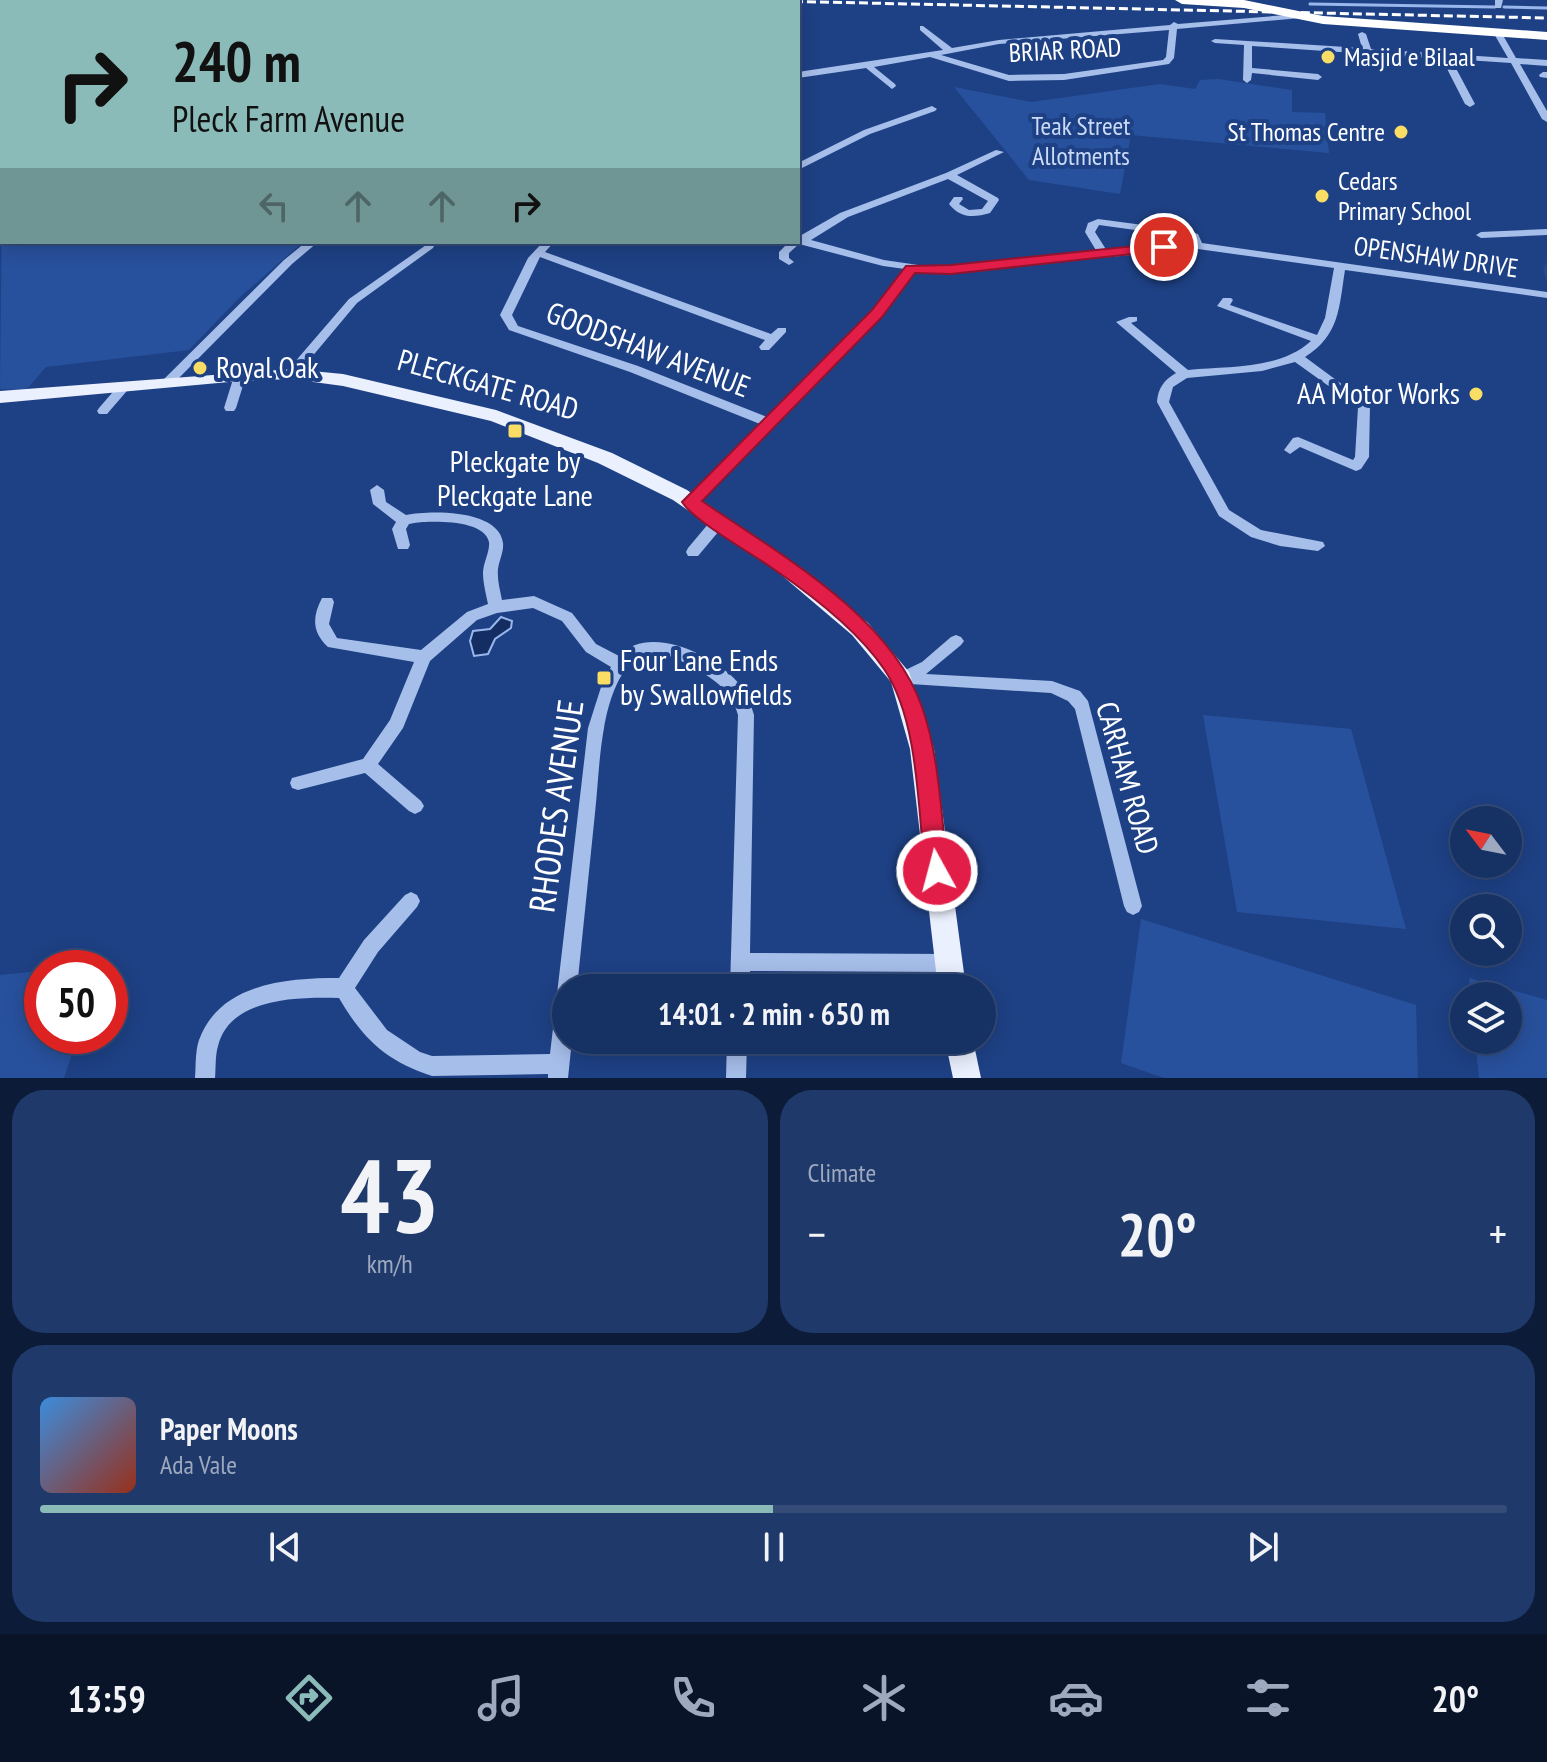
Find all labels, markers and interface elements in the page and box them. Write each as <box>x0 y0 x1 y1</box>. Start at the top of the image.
text: 240 m <box>172 25 301 97</box>
street label: BRIAR ROAD <box>1008 30 1122 69</box>
icon: right <box>40 32 144 136</box>
place label: Masjid e Bilaal <box>1344 40 1475 73</box>
marker: Masjid e Bilaal <box>1319 48 1337 66</box>
text: Pleck Farm Avenue <box>172 95 405 142</box>
park label: Teak Street Allotments <box>1032 109 1130 172</box>
place label: St Thomas Centre <box>1228 115 1385 148</box>
marker: St Thomas Centre <box>1392 123 1410 141</box>
place label: Cedars Primary School <box>1338 164 1471 227</box>
icon: left <box>252 184 296 228</box>
icon: ahead <box>336 184 380 228</box>
icon: ahead <box>420 184 464 228</box>
icon: right <box>504 184 548 228</box>
marker: Cedars Primary School <box>1313 187 1331 205</box>
pin <box>1130 213 1198 281</box>
icon: arrive <box>1142 225 1186 269</box>
street label: OPENSHAW DRIVE <box>1352 229 1520 284</box>
street label: GOODSHAW AVENUE <box>541 292 756 405</box>
street label: PLECKGATE ROAD <box>394 339 583 428</box>
place label: Royal Oak <box>216 347 319 386</box>
marker: Royal Oak <box>191 359 209 377</box>
place label: AA Motor Works <box>1297 373 1460 412</box>
marker: AA Motor Works <box>1467 385 1485 403</box>
marker: Pleckgate by Pleckgate Lane <box>506 422 524 440</box>
place label: Pleckgate by Pleckgate Lane <box>437 441 593 514</box>
place label: Four Lane Ends by Swallowfields <box>620 640 792 713</box>
marker: Four Lane Ends by Swallowfields <box>595 669 613 687</box>
street label: RHODES AVENUE <box>517 697 594 915</box>
street label: CARHAM ROAD <box>1088 697 1169 858</box>
north arrow <box>1450 806 1522 878</box>
map controls <box>1450 806 1522 1054</box>
position arrow <box>895 829 979 913</box>
button: search <box>1450 894 1522 966</box>
speed limit sign: 50 <box>24 950 128 1054</box>
button: layers <box>1450 982 1522 1054</box>
text: 14:01 · 2 min · 650 m <box>658 994 890 1033</box>
text: 43 <box>340 1127 439 1262</box>
text: Climate <box>808 1156 876 1189</box>
text: 20° <box>1118 1195 1197 1273</box>
text: − <box>808 1205 826 1262</box>
text: + <box>1489 1205 1507 1262</box>
text: km/h <box>367 1247 413 1280</box>
text: Paper Moons <box>160 1409 298 1448</box>
text: Ada Vale <box>160 1448 237 1481</box>
icon: previous <box>263 1525 307 1569</box>
icon: pause <box>752 1525 796 1569</box>
icon: next <box>1241 1525 1285 1569</box>
icon: directions <box>281 1670 337 1726</box>
icon: music <box>473 1670 529 1726</box>
icon: phone <box>665 1670 721 1726</box>
icon: climate <box>856 1670 912 1726</box>
icon: car <box>1048 1670 1104 1726</box>
icon: filters <box>1240 1670 1296 1726</box>
text: 13:59 <box>68 1675 146 1722</box>
text: 20° <box>1432 1675 1479 1722</box>

